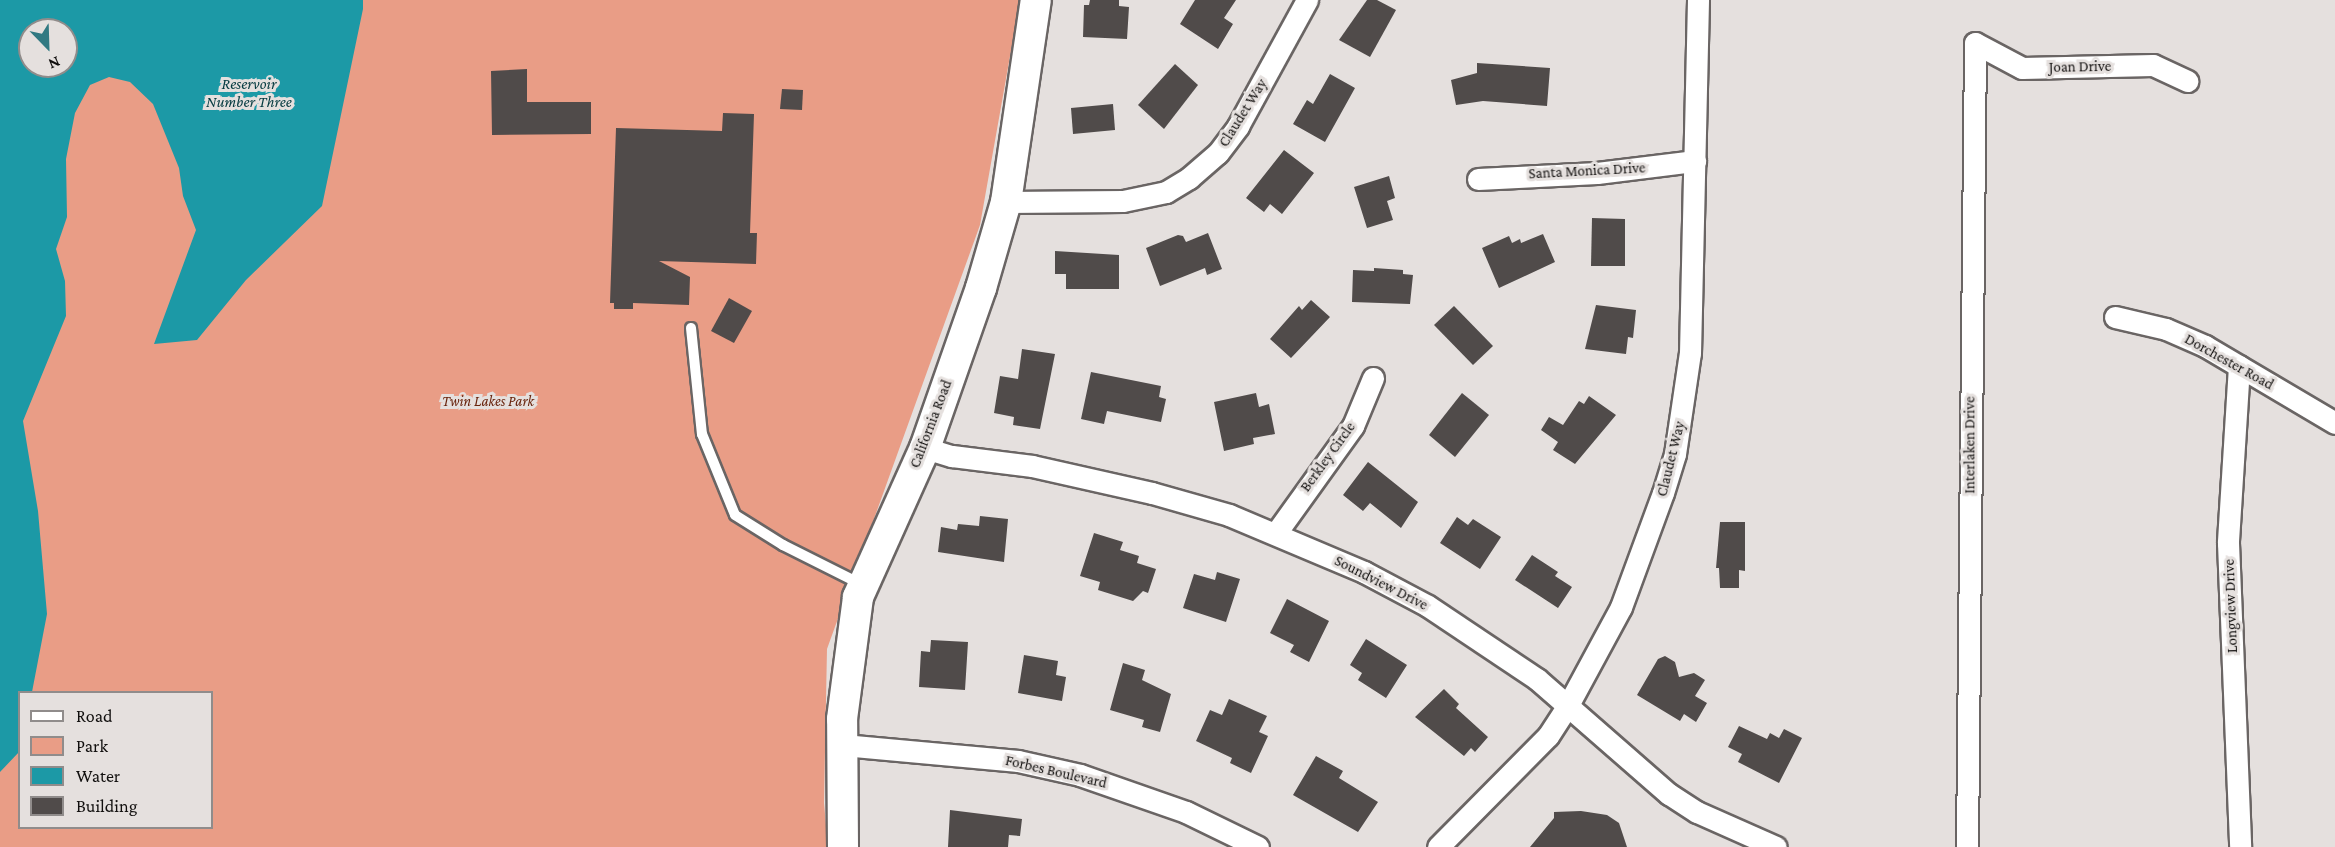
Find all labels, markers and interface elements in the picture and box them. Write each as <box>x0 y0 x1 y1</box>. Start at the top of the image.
north arrow <box>18 18 78 78</box>
text: N <box>46 53 63 73</box>
street label: Joan Drive <box>2049 57 2111 77</box>
water label: Reservoir Number Three <box>206 74 292 112</box>
street label: Claudet Way <box>1215 76 1271 150</box>
street label: Santa Monica Drive <box>1528 159 1646 183</box>
street label: Dorchester Road <box>2181 330 2277 394</box>
street label: California Road <box>906 377 956 471</box>
park label: Twin Lakes Park <box>442 393 534 411</box>
street label: Interlaken Drive <box>1961 396 1979 494</box>
street label: Berkley Circle <box>1297 419 1359 495</box>
street label: Claudet Way <box>1653 420 1689 498</box>
street label: Soundview Drive <box>1331 552 1431 614</box>
street label: Longview Drive <box>2220 559 2242 653</box>
legend <box>18 691 213 829</box>
text: Road <box>76 706 113 726</box>
text: Park <box>76 736 108 756</box>
street label: Forbes Boulevard <box>1004 752 1108 792</box>
text: Water <box>76 766 120 786</box>
text: Building <box>76 796 137 816</box>

